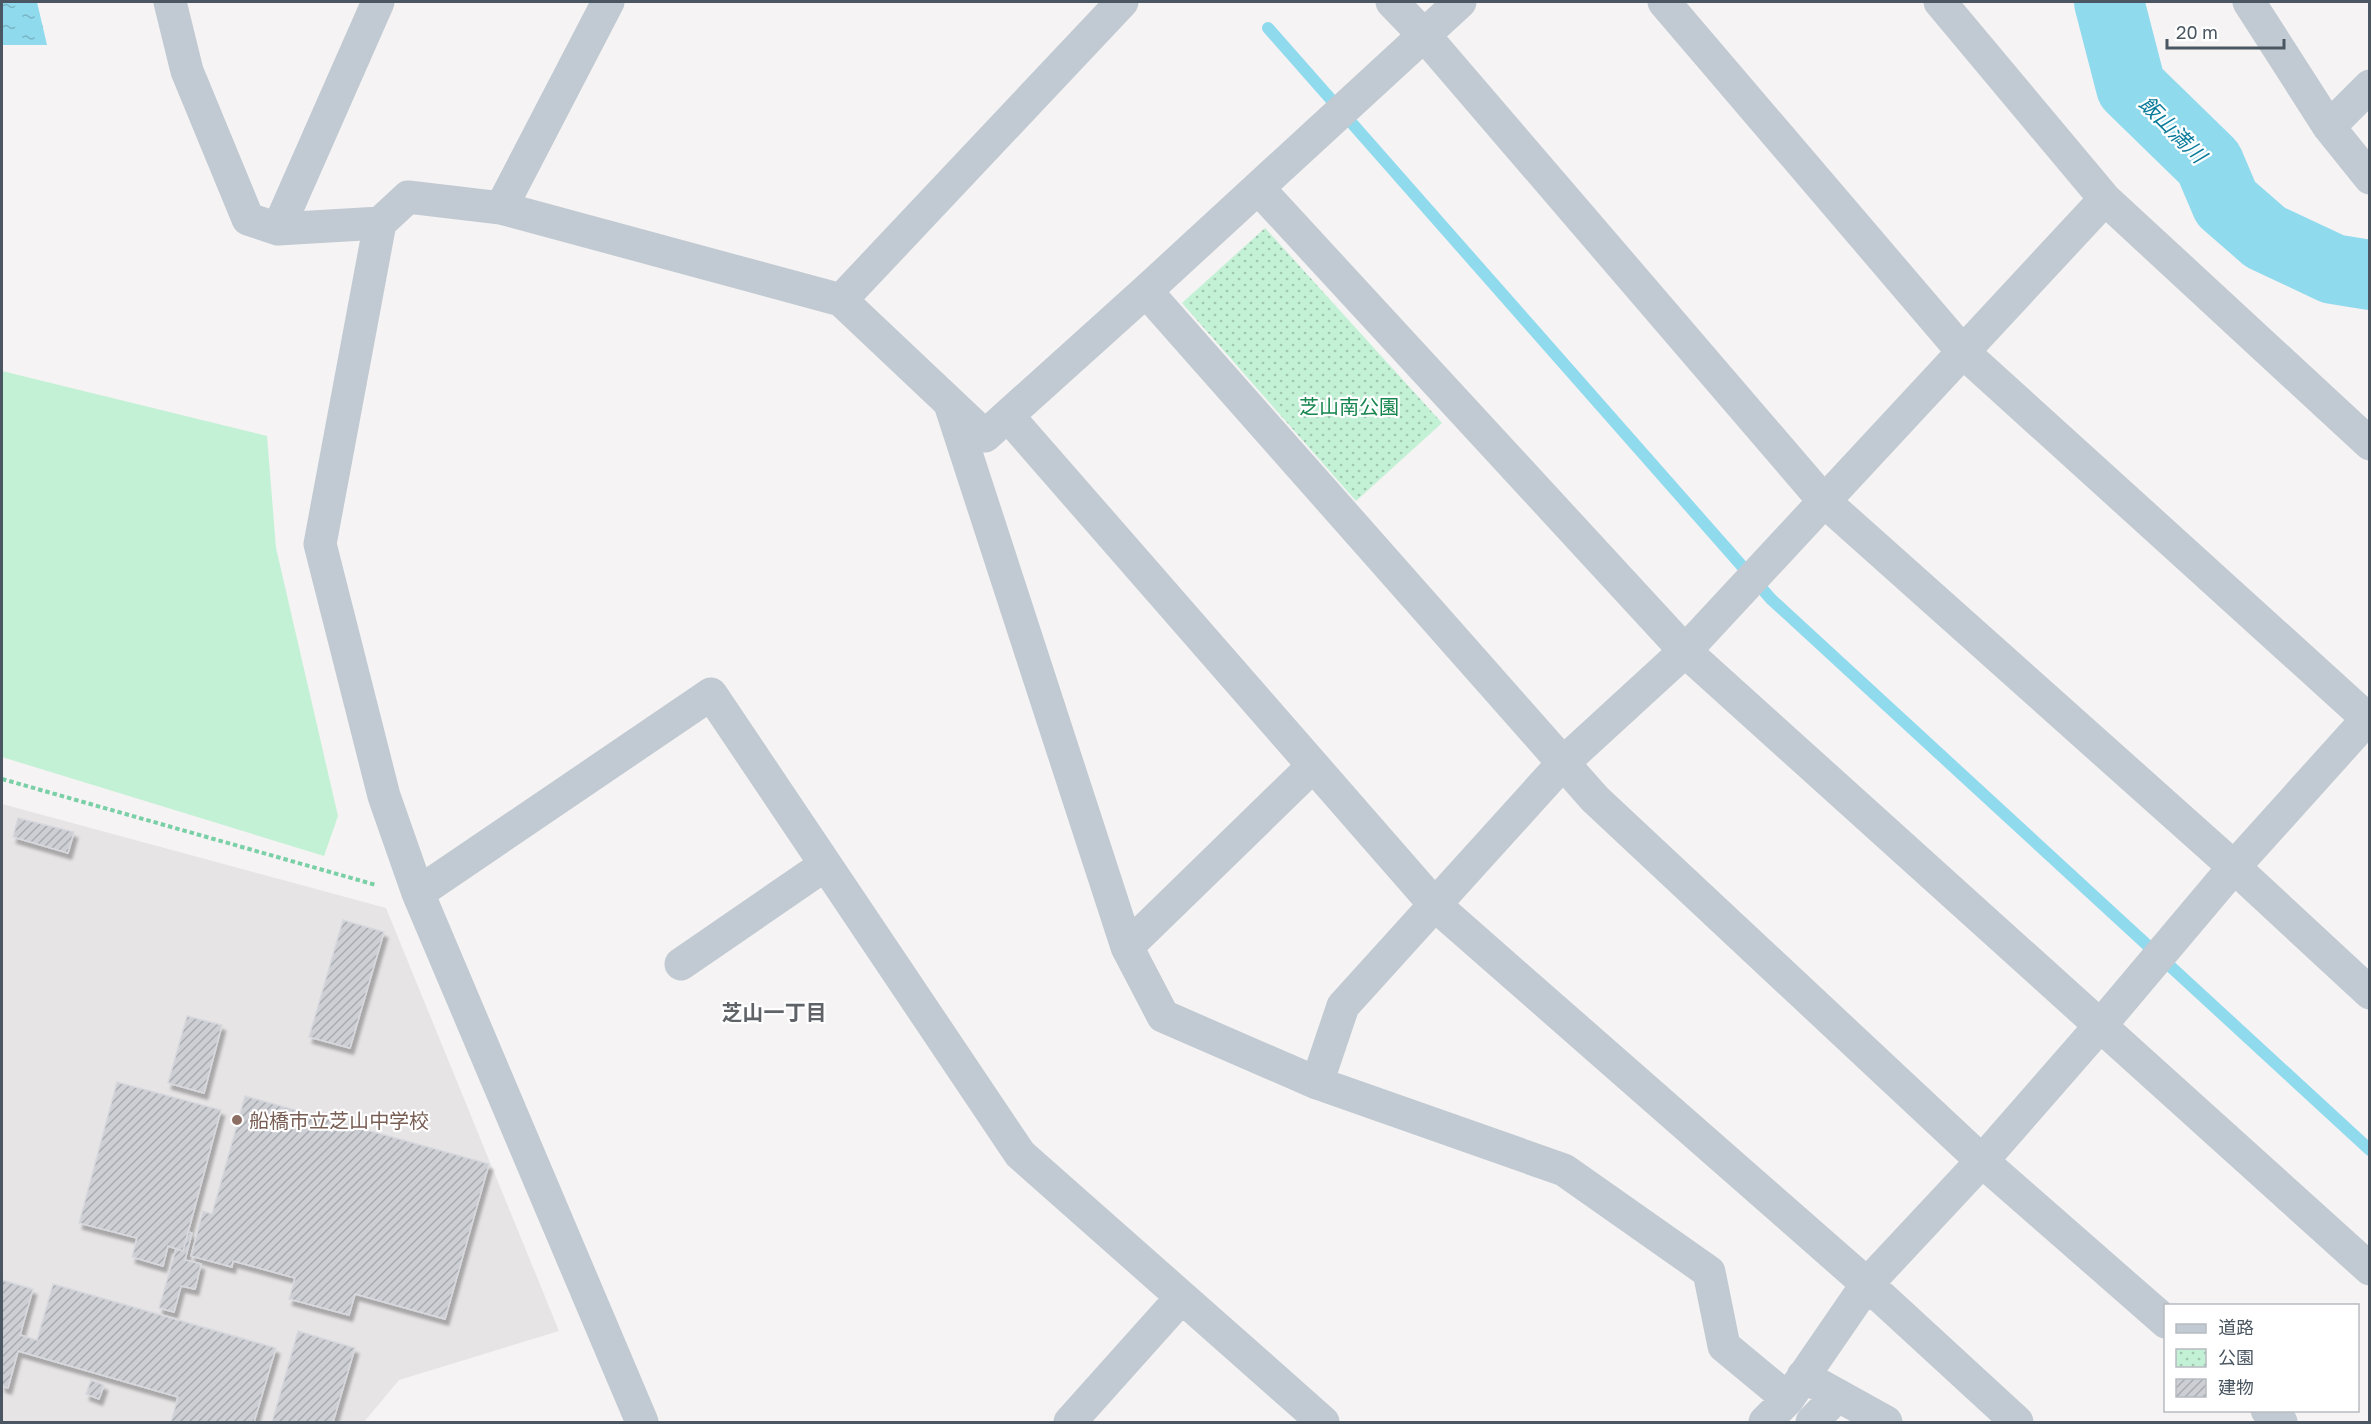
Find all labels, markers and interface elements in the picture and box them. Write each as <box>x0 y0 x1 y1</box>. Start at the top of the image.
scale bar <box>2167 12 2284 50</box>
text: 20 m <box>2176 21 2218 43</box>
water label: 飯山満川 <box>2134 90 2213 169</box>
park label: 芝山南公園 <box>1299 394 1399 418</box>
district label: 芝山一丁目 <box>722 999 827 1025</box>
place label: 船橋市立芝山中学校 <box>249 1108 429 1132</box>
marker: 船橋市立芝山中学校 <box>230 1113 244 1127</box>
legend <box>2164 1304 2359 1412</box>
text: 道路 <box>2218 1316 2254 1338</box>
text: 公園 <box>2218 1346 2254 1368</box>
text: 建物 <box>2218 1376 2254 1398</box>

